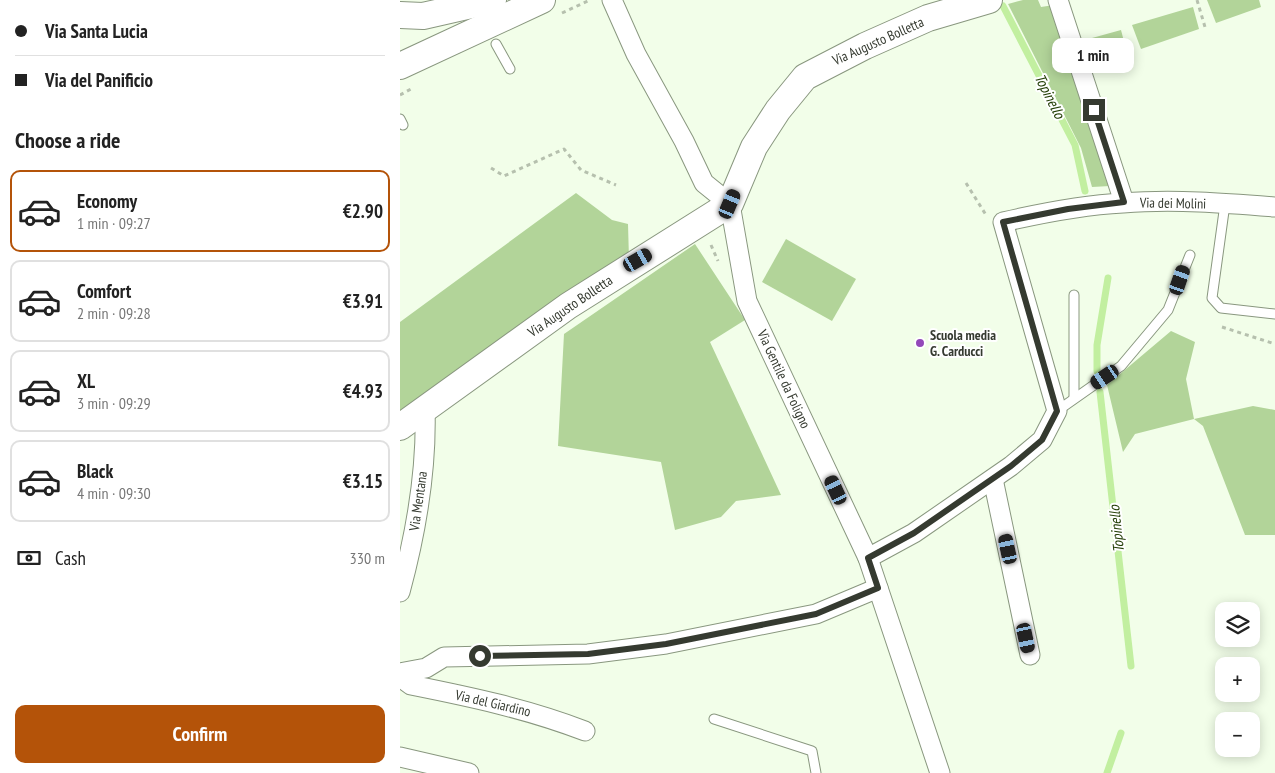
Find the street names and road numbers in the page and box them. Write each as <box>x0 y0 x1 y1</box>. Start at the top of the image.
street label: Via Augusto Bolletta <box>829 13 927 70</box>
street label: Via dei Molini <box>1139 193 1206 213</box>
street label: Via Augusto Bolletta <box>523 271 616 341</box>
street label: Via Gentile da Foligno <box>753 326 815 431</box>
street label: Via Mentana <box>405 470 431 533</box>
street label: Via del Giardino <box>453 685 532 720</box>

